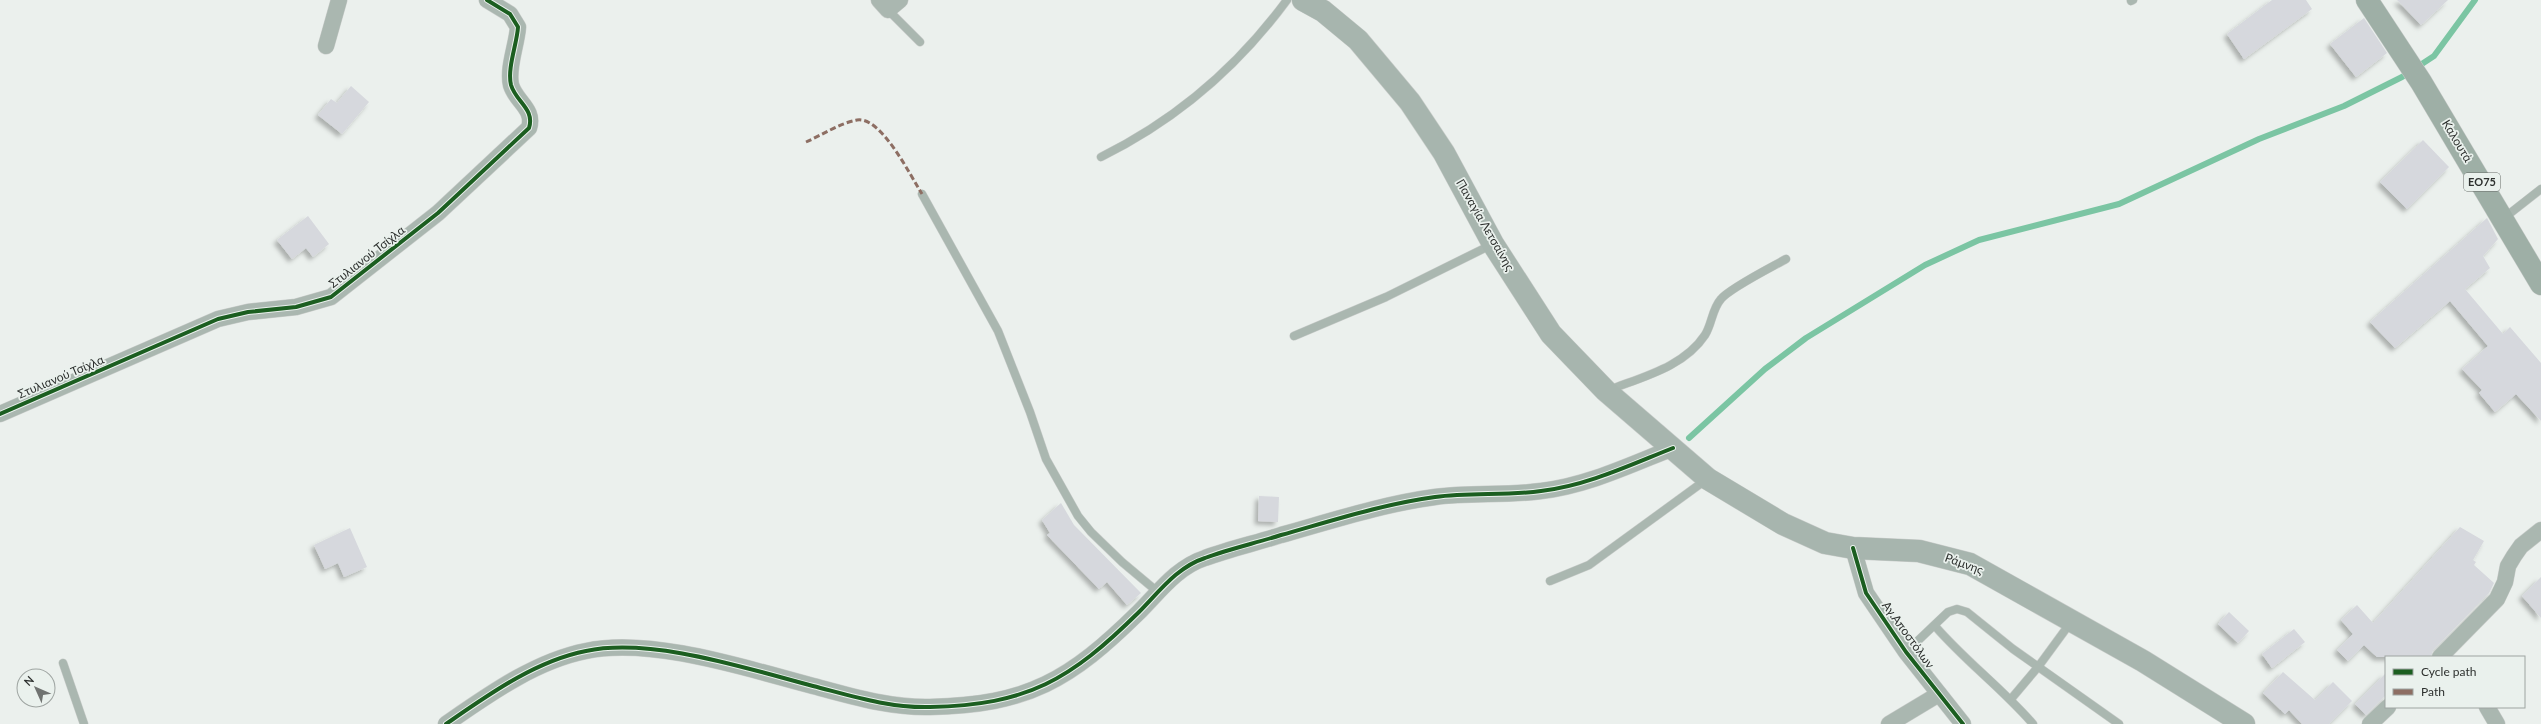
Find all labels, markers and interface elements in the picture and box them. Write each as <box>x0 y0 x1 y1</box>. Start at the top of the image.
street label: Καλουτά <box>2439 117 2476 165</box>
road number: ΕΟ75 <box>2464 173 2500 191</box>
street label: Παναγία Λετσαίνης <box>1453 176 1518 274</box>
street label: Στυλιανού Τσίχλα <box>326 222 408 291</box>
street label: Στυλιανού Τσίχλα <box>15 351 107 401</box>
street label: Ράμνης <box>1943 550 1986 578</box>
street label: Αγ.Αποστόλων <box>1879 598 1938 671</box>
legend <box>2385 656 2525 708</box>
text: Cycle path <box>2421 664 2476 679</box>
north arrow <box>16 668 56 708</box>
text: N <box>21 673 36 688</box>
text: Path <box>2421 684 2445 699</box>

